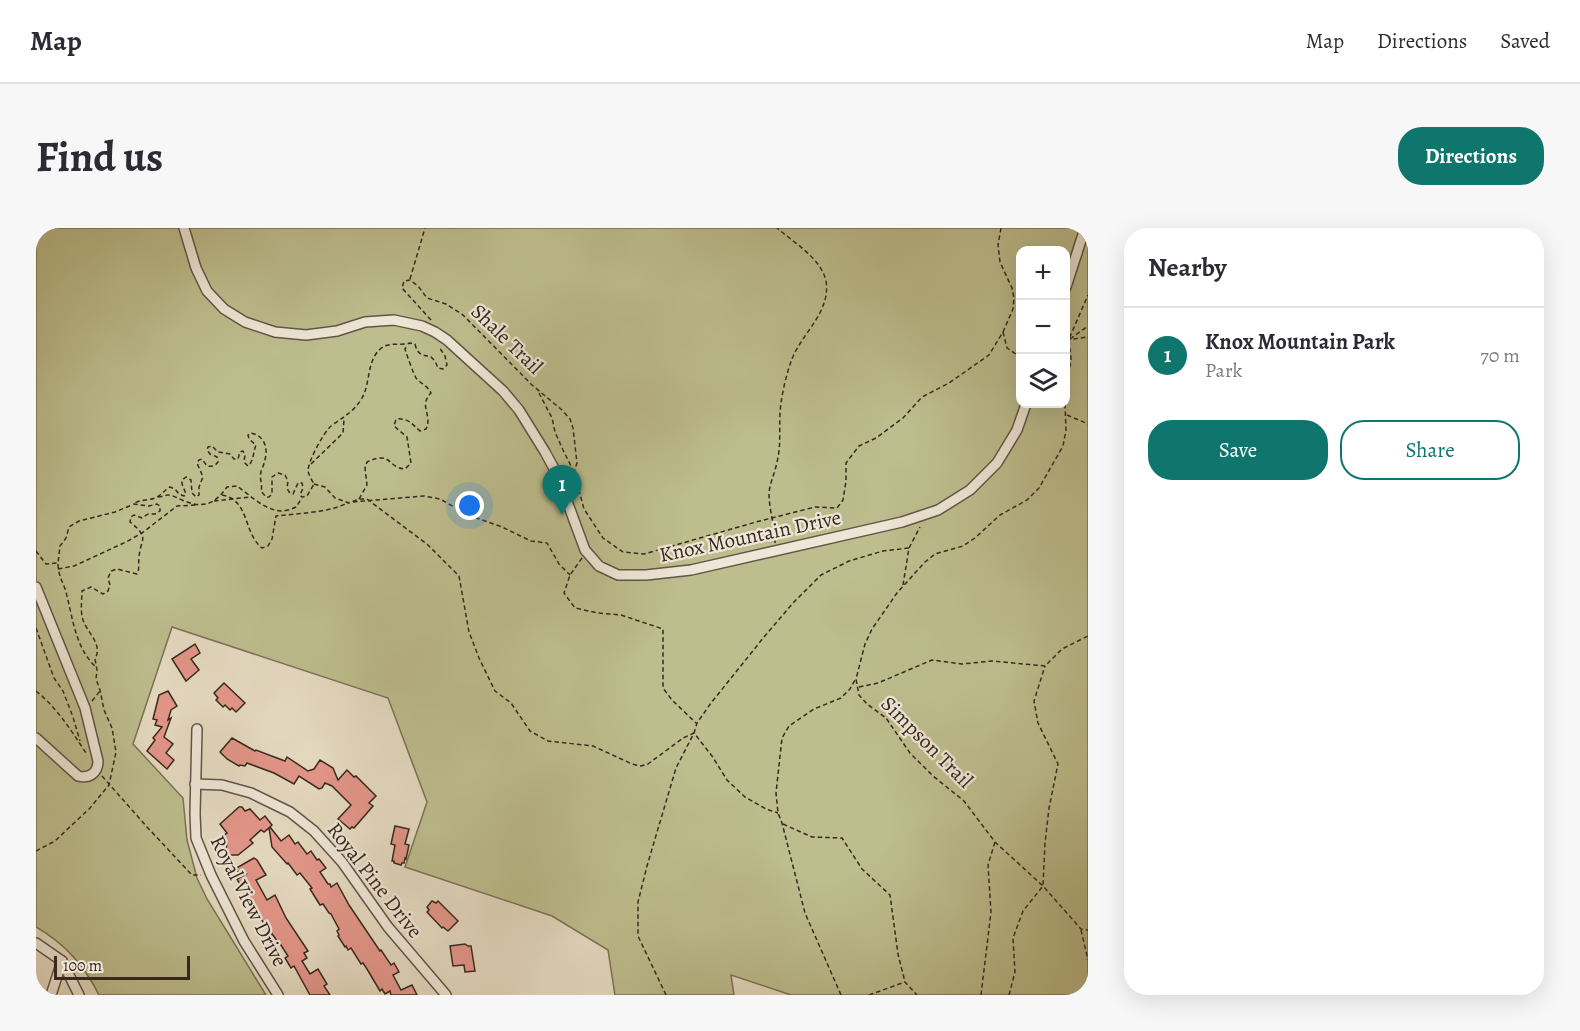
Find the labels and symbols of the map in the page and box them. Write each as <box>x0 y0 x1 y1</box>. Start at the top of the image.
street label: Shale Trail <box>465 298 549 380</box>
pin: 1 <box>542 466 582 515</box>
your location <box>455 491 484 520</box>
street label: Knox Mountain Drive <box>657 503 843 569</box>
street label: Simpson Trail <box>875 690 979 794</box>
street label: Royal Pine Drive <box>321 816 429 944</box>
street label: Royal View Drive <box>204 831 294 971</box>
scale bar <box>54 953 190 980</box>

